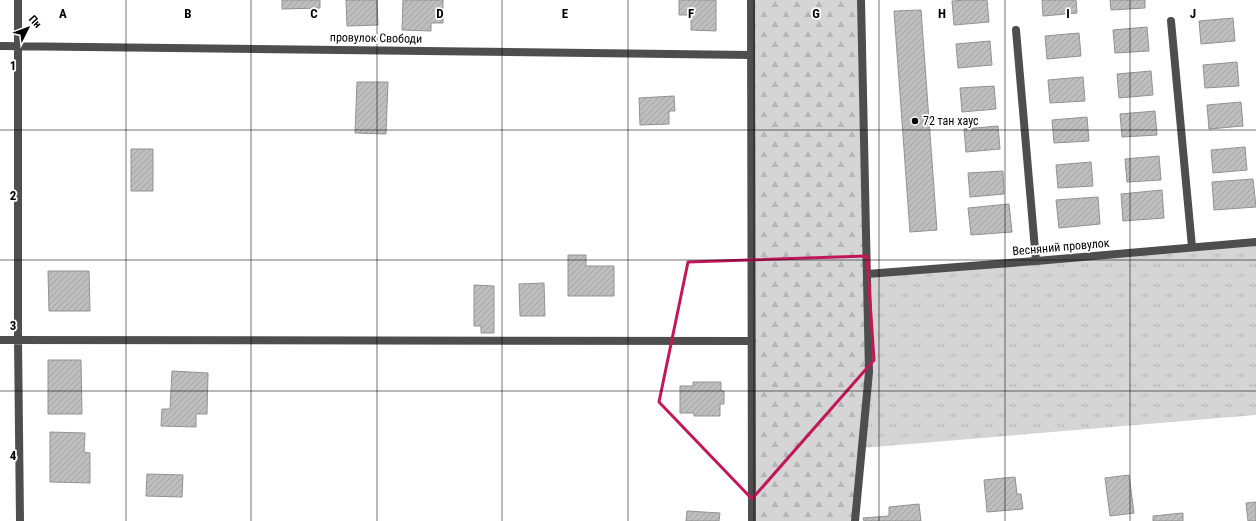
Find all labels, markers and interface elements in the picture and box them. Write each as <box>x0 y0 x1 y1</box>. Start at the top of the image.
text: A <box>59 6 67 21</box>
text: B <box>184 6 192 21</box>
text: C <box>310 6 318 21</box>
text: D <box>436 6 444 21</box>
text: E <box>562 6 569 21</box>
text: F <box>688 6 694 21</box>
text: G <box>812 6 820 21</box>
text: H <box>938 6 946 21</box>
text: I <box>1066 6 1070 21</box>
text: J <box>1190 6 1196 21</box>
north arrow <box>8 8 48 48</box>
text: Пн <box>26 13 44 31</box>
street label: провулок Свободи <box>330 30 422 46</box>
text: 1 <box>10 58 16 73</box>
place label: 72 тан хаус <box>923 114 979 128</box>
marker: 72 тан хаус <box>910 116 920 126</box>
text: 2 <box>10 188 17 203</box>
street label: Весняний провулок <box>1012 236 1110 258</box>
text: 3 <box>10 318 16 333</box>
text: 4 <box>10 448 17 463</box>

